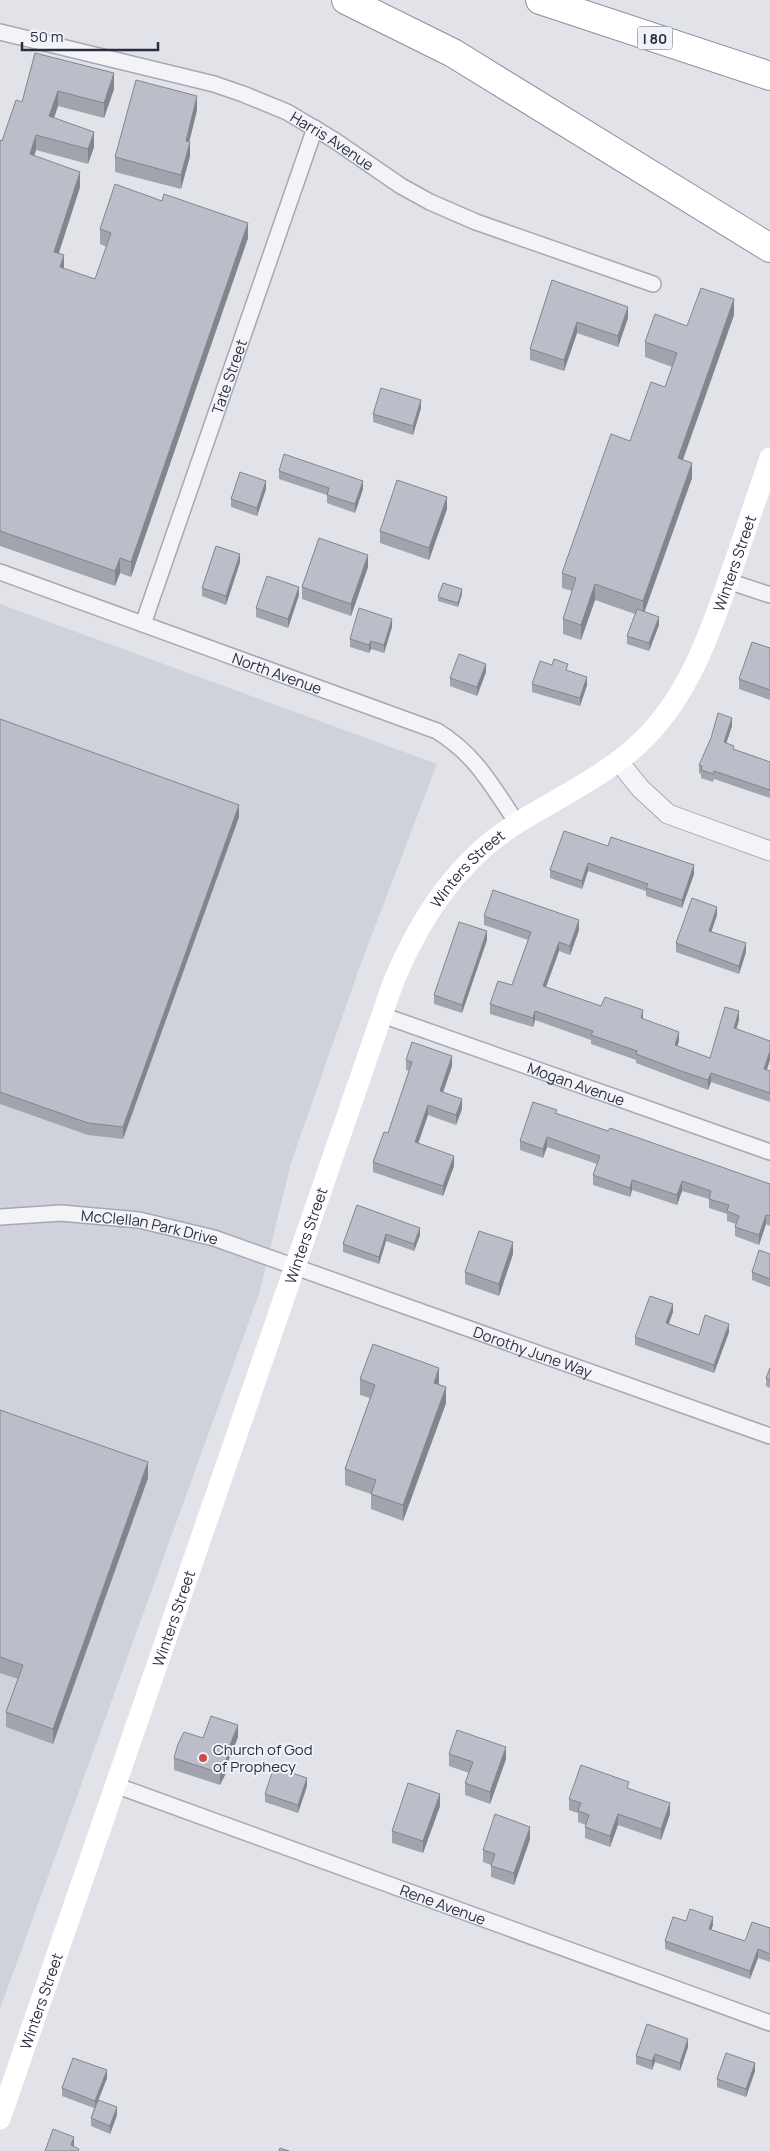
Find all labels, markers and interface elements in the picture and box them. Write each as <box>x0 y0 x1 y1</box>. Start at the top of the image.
scale bar <box>22 20 159 52</box>
text: 50 m <box>30 26 64 47</box>
road number: I 80 <box>638 26 672 49</box>
street label: Harris Avenue <box>287 106 378 175</box>
street label: Tate Street <box>206 336 252 417</box>
street label: Winters Street <box>708 512 761 614</box>
street label: North Avenue <box>229 647 325 699</box>
street label: Winters Street <box>425 824 509 912</box>
street label: Mogan Avenue <box>525 1057 628 1111</box>
street label: Winters Street <box>279 1184 332 1286</box>
street label: McClellan Park Drive <box>80 1204 221 1249</box>
street label: Dorothy June Way <box>471 1321 595 1382</box>
street label: Winters Street <box>147 1567 200 1669</box>
place label: Church of God of Prophecy <box>213 1739 313 1777</box>
marker: Church of God of Prophecy <box>197 1752 209 1764</box>
street label: Rene Avenue <box>397 1879 489 1930</box>
street label: Winters Street <box>14 1950 67 2052</box>

